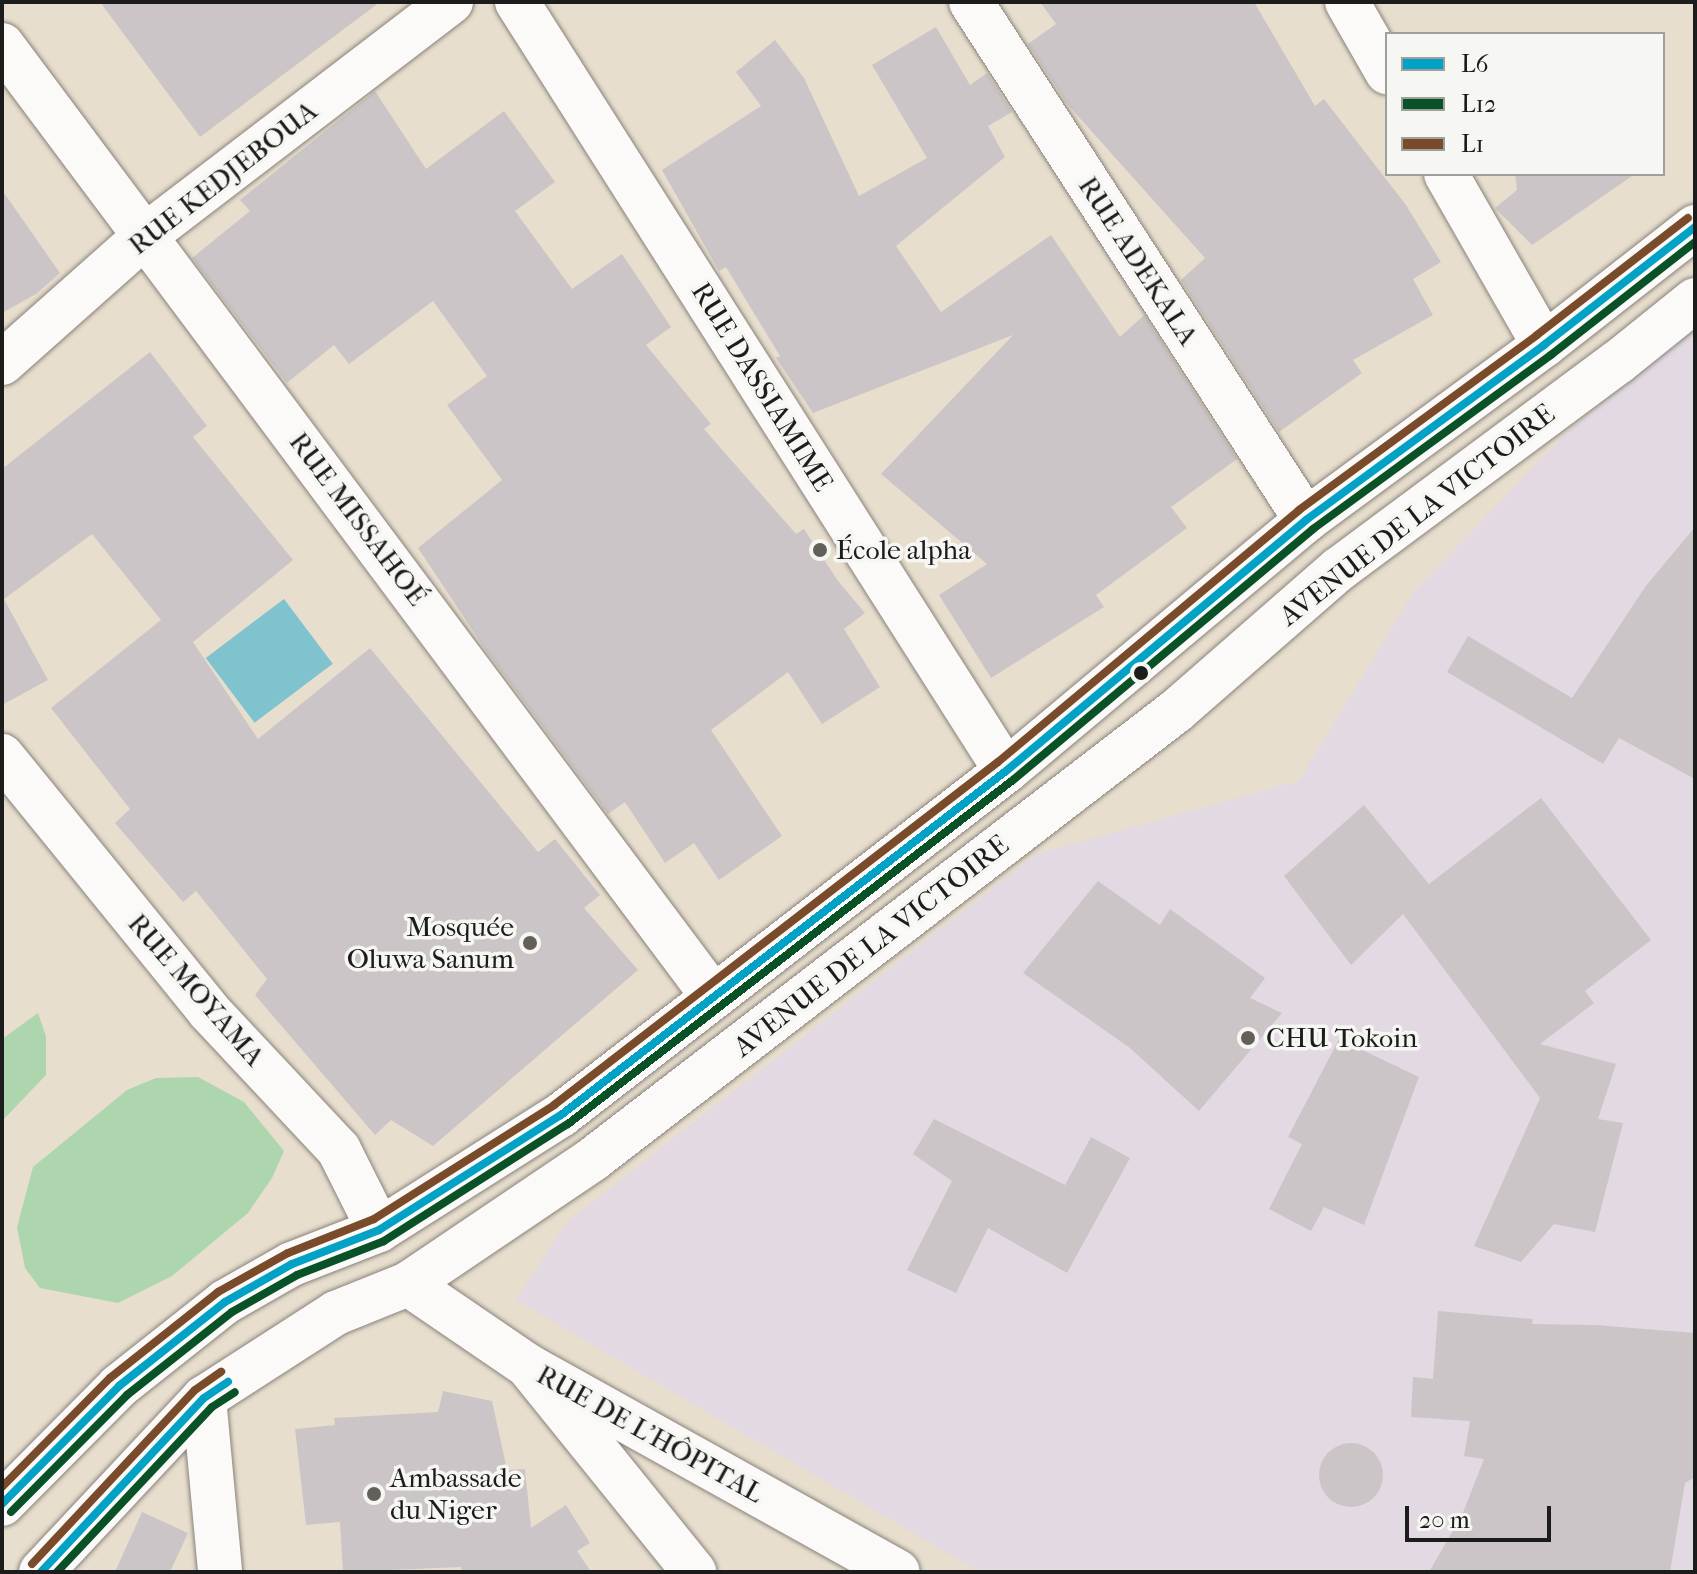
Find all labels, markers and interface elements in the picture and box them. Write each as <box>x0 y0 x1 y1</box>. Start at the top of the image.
legend <box>1385 32 1665 176</box>
text: L6 <box>1461 50 1488 78</box>
text: L12 <box>1461 90 1496 118</box>
street label: RUE KEDJEBOUA <box>122 94 324 262</box>
text: L1 <box>1461 130 1484 158</box>
street label: RUE ADEKALA <box>1071 170 1205 352</box>
street label: RUE DASSIAMIME <box>684 276 840 498</box>
street label: AVENUE DE LA VICTOIRE <box>1273 397 1561 633</box>
street label: RUE MISSAHOÉ <box>282 426 434 612</box>
place label: École alpha <box>836 533 971 567</box>
marker: École alpha <box>811 541 829 559</box>
unlabelled marker <box>1133 665 1149 681</box>
street label: AVENUE DE LA VICTOIRE <box>727 828 1015 1064</box>
street label: RUE MOYAMA <box>121 907 271 1073</box>
place label: Mosquée Oluwa Sanum <box>347 910 514 976</box>
marker: Mosquée Oluwa Sanum <box>521 934 539 952</box>
place label: CHU Tokoin <box>1266 1021 1418 1055</box>
marker: CHU Tokoin <box>1237 1027 1259 1049</box>
street label: RUE DE L'HÔPITAL <box>531 1358 769 1510</box>
place label: Ambassade du Niger <box>390 1461 522 1527</box>
marker: Ambassade du Niger <box>365 1485 383 1503</box>
scale bar <box>1409 1490 1555 1540</box>
text: 20 m <box>1419 1506 1470 1534</box>

